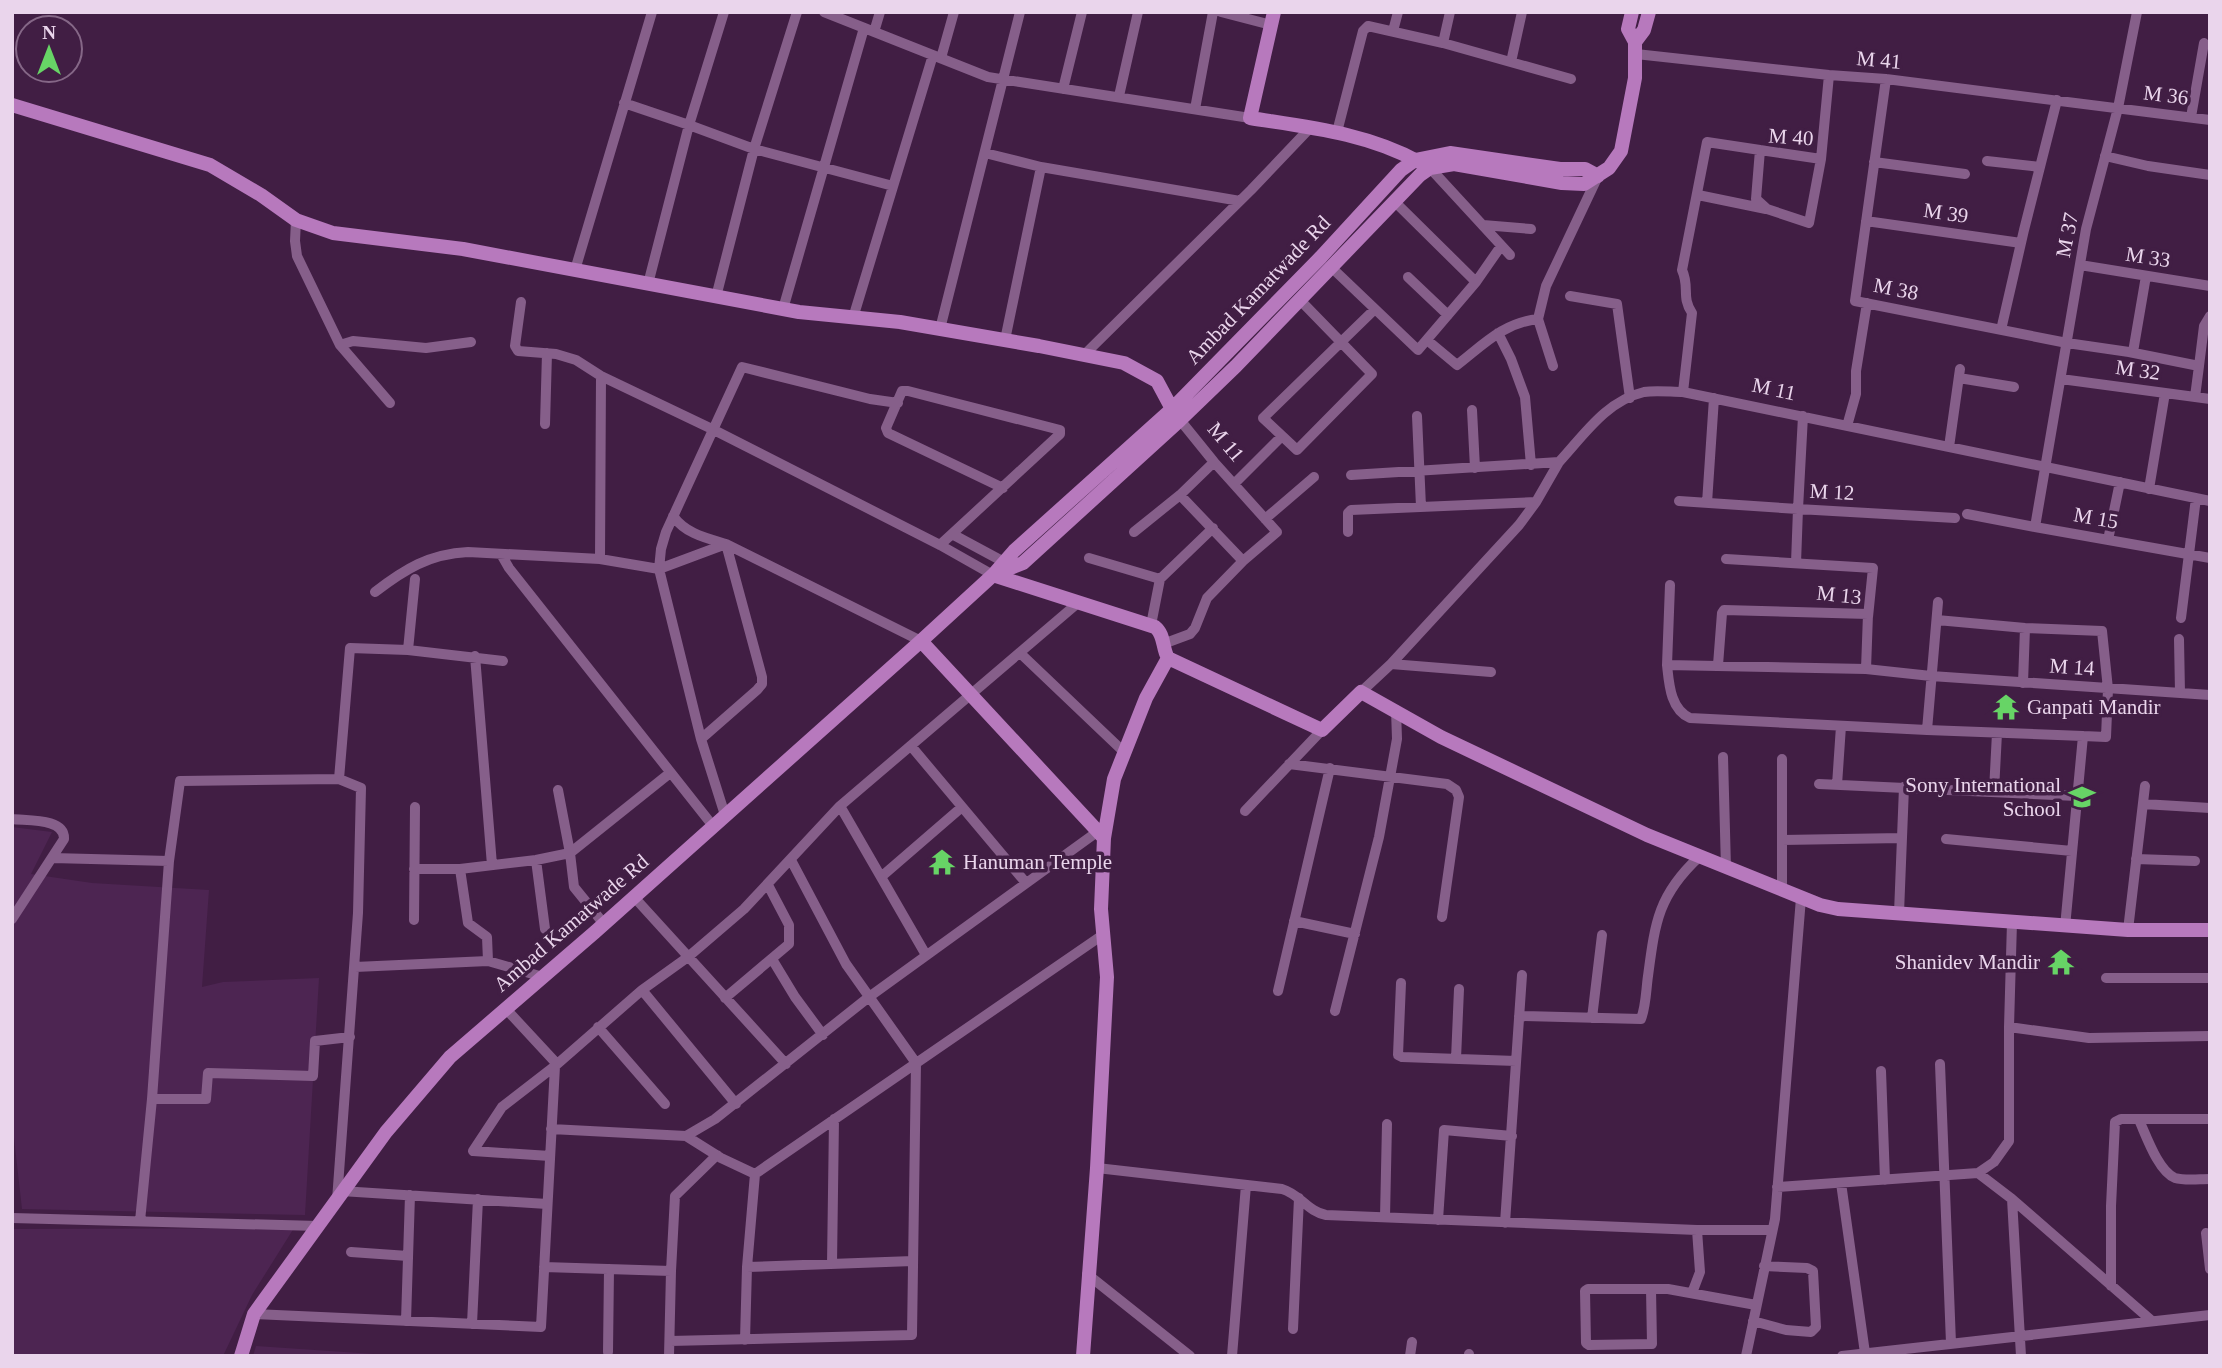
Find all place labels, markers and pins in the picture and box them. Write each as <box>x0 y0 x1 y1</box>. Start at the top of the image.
temple icon: Ganpati Mandir <box>1991 692 2021 722</box>
place label: Ganpati Mandir <box>2027 695 2161 719</box>
place label: Sony International School <box>1905 773 2061 821</box>
school or university icon: Sony International School <box>2067 782 2097 812</box>
temple icon: Hanuman Temple <box>927 847 957 877</box>
place label: Hanuman Temple <box>963 850 1112 874</box>
temple icon: Shanidev Mandir <box>2046 947 2076 977</box>
place label: Shanidev Mandir <box>1895 950 2040 974</box>

